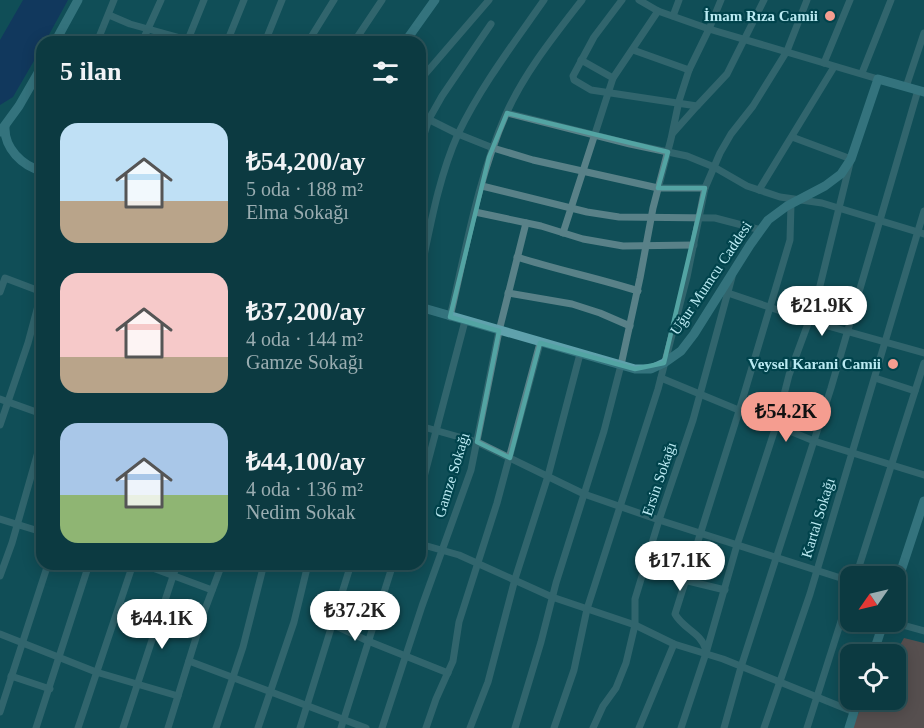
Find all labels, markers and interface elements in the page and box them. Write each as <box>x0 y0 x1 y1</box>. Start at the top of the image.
place label: İmam Rıza Camii <box>704 8 818 24</box>
marker: İmam Rıza Camii <box>823 9 837 23</box>
icon: filters <box>369 56 402 89</box>
text: 5 ilan <box>60 57 121 86</box>
icon: home <box>108 147 180 219</box>
text: ₺54,200/ay <box>246 147 366 176</box>
text: 5 oda · 188 m² <box>246 178 363 200</box>
text: Elma Sokağı <box>246 201 349 223</box>
street label: Uğur Mumcu Caddesi <box>667 218 755 338</box>
pin: ₺21.9K <box>773 286 871 337</box>
text: ₺21.9K <box>791 294 853 316</box>
icon: home <box>108 297 180 369</box>
text: ₺37,200/ay <box>246 297 366 326</box>
text: 4 oda · 144 m² <box>246 328 363 350</box>
text: Gamze Sokağı <box>246 351 363 373</box>
place label: Veysel Karani Camii <box>748 356 881 372</box>
marker: Veysel Karani Camii <box>886 357 900 371</box>
pin: ₺54.2K <box>737 392 835 443</box>
text: ₺54.2K <box>755 400 817 422</box>
street label: Gamze Sokağı <box>432 431 472 519</box>
street label: Ersin Sokağı <box>639 440 679 518</box>
icon: home <box>108 447 180 519</box>
text: ₺44,100/ay <box>246 447 366 476</box>
street label: Kartal Sokağı <box>798 476 838 560</box>
text: 4 oda · 136 m² <box>246 478 363 500</box>
text: Nedim Sokak <box>246 501 355 523</box>
pin: ₺17.1K <box>631 541 729 592</box>
text: ₺17.1K <box>649 549 711 571</box>
north arrow <box>840 566 906 632</box>
map controls <box>840 566 906 710</box>
pin: ₺37.2K <box>306 591 404 642</box>
pin: ₺44.1K <box>113 599 211 650</box>
text: ₺37.2K <box>324 599 386 621</box>
text: ₺44.1K <box>131 607 193 629</box>
button: locate <box>840 644 906 710</box>

